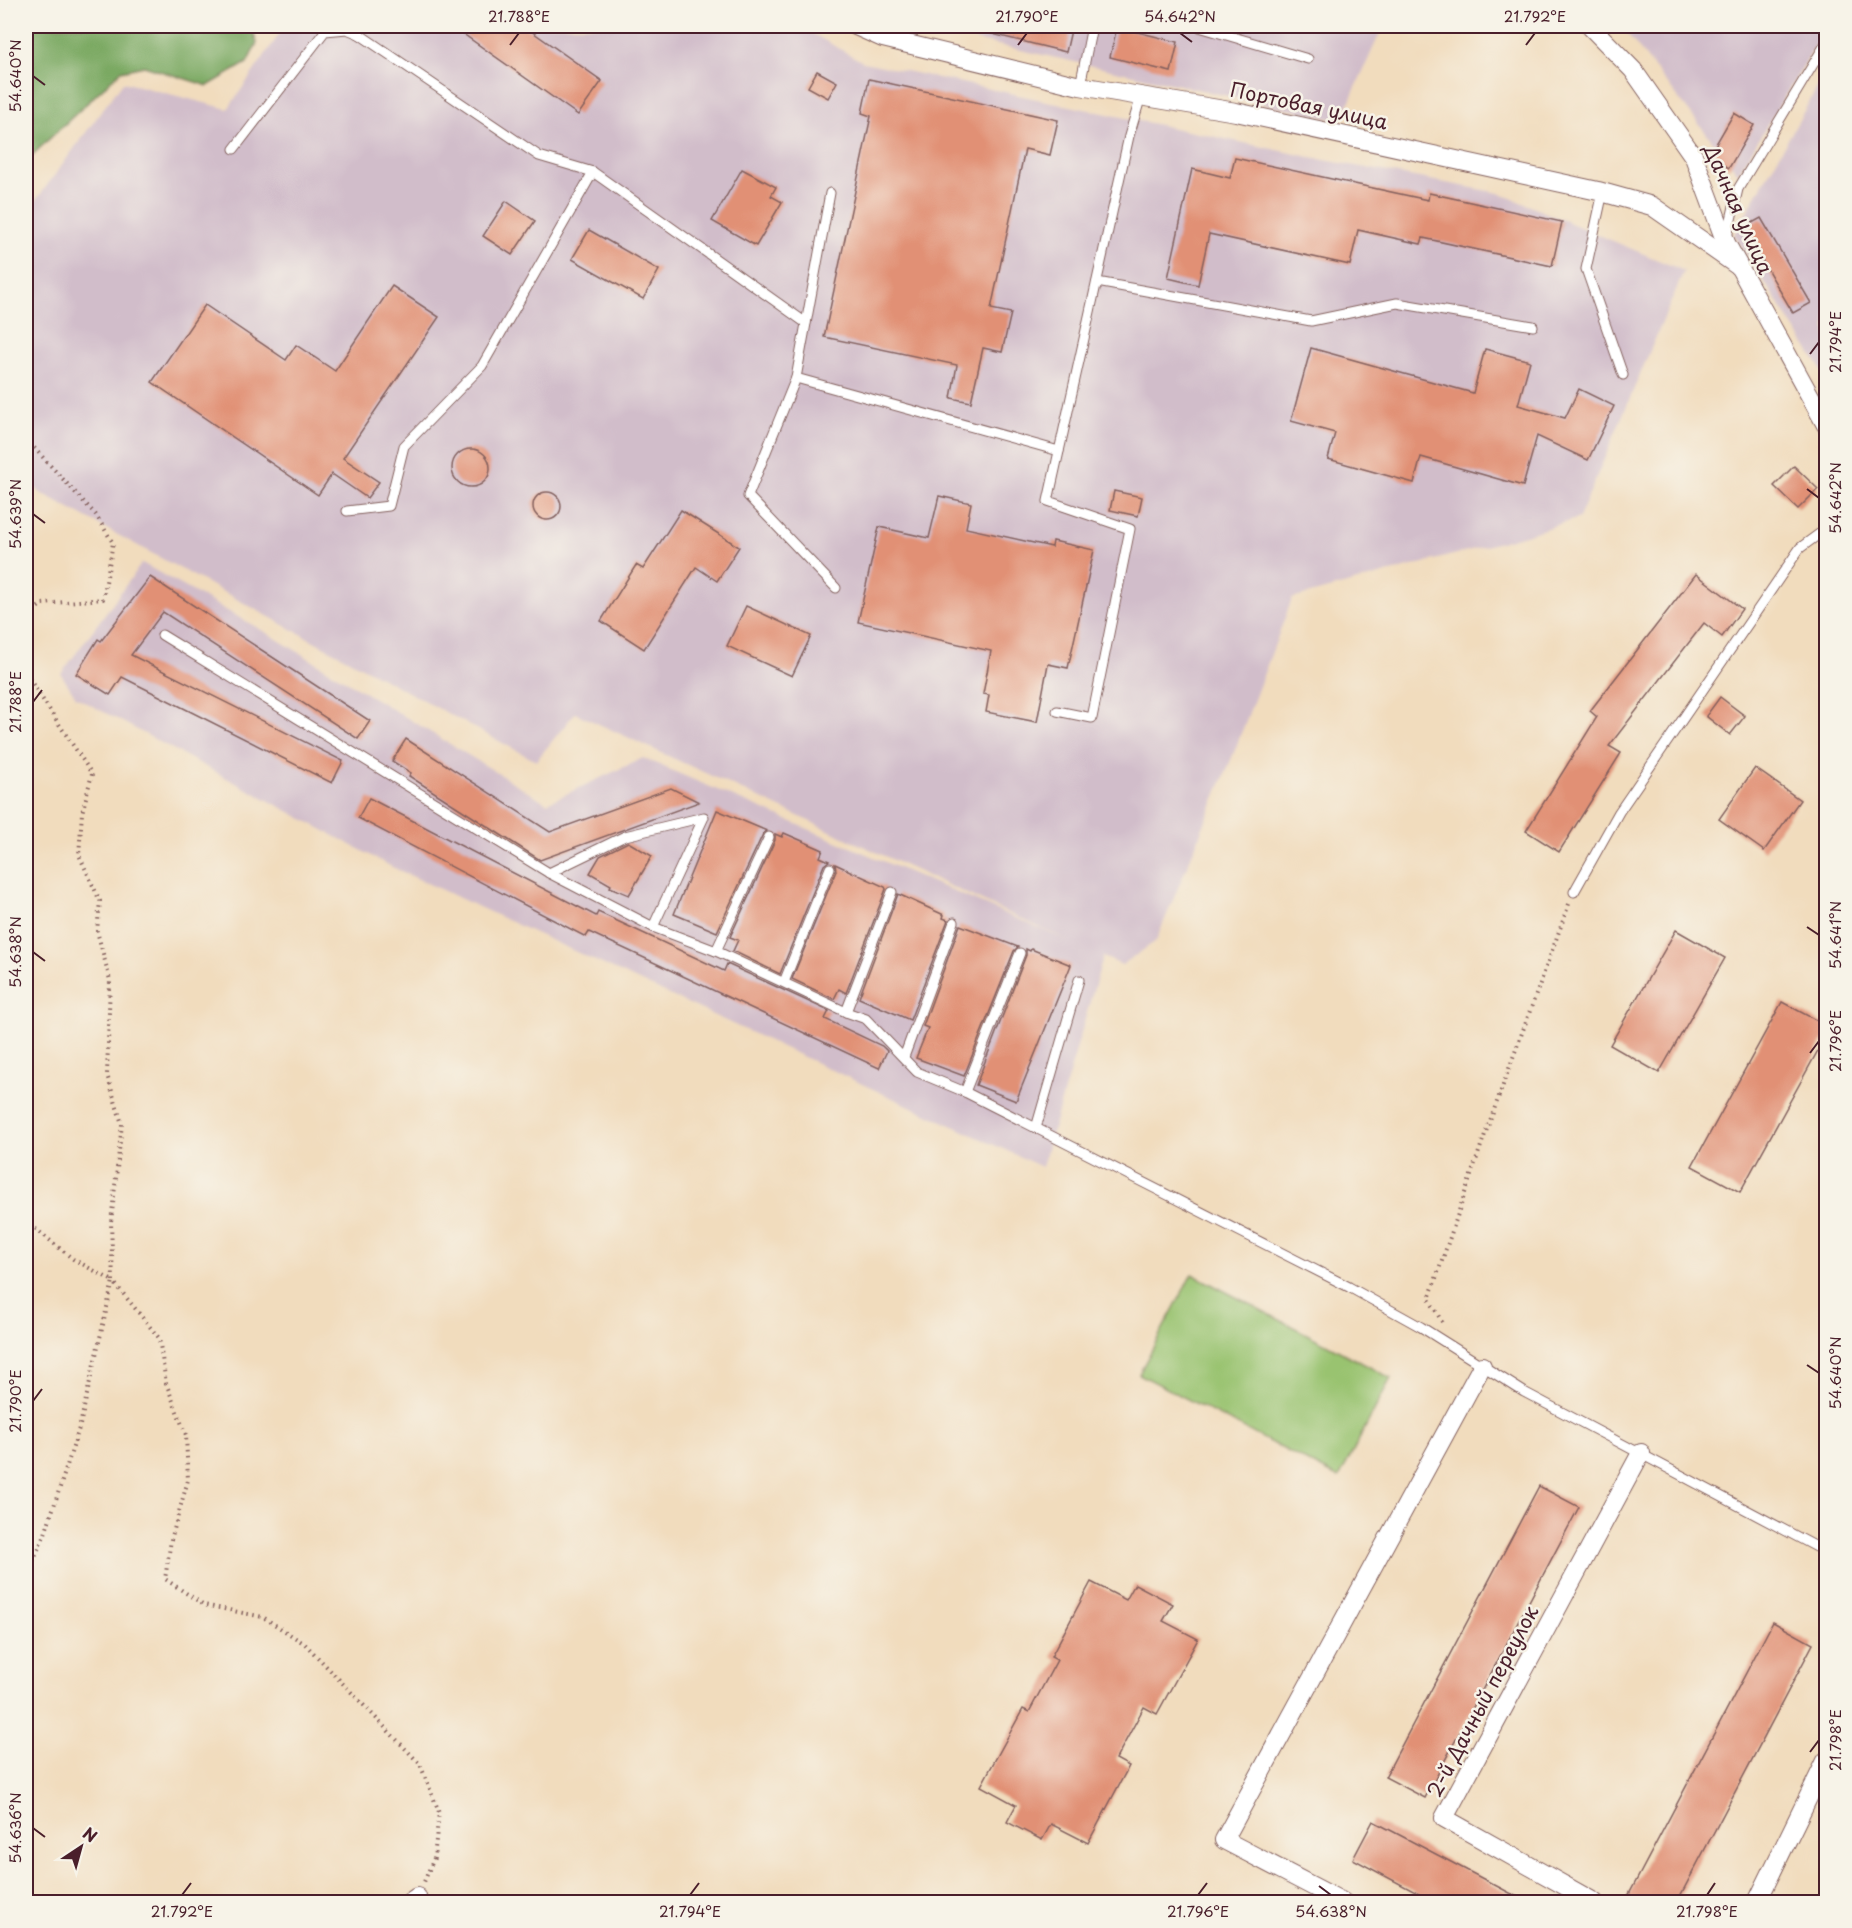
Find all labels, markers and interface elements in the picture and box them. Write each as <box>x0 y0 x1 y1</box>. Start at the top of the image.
text: 21.788°E <box>488 4 550 27</box>
text: 21.790°E <box>995 4 1059 27</box>
text: 54.642°N <box>1144 4 1216 27</box>
text: 21.792°E <box>1504 4 1566 27</box>
text: 54.640°N <box>3 39 26 113</box>
street label: Портовая улица <box>1227 74 1391 136</box>
street label: Дачная улица <box>1697 138 1781 279</box>
text: 21.794°E <box>1823 311 1846 373</box>
text: 54.642°N <box>1823 462 1846 534</box>
text: 54.639°N <box>3 479 26 549</box>
text: 21.788°E <box>3 671 26 733</box>
text: 54.641°N <box>1823 901 1846 969</box>
text: 54.638°N <box>3 916 26 988</box>
text: 21.796°E <box>1823 1010 1846 1072</box>
text: 54.640°N <box>1823 1336 1846 1410</box>
text: 21.790°E <box>3 1369 26 1433</box>
street label: 2-й Дачный переулок <box>1419 1600 1545 1802</box>
text: 21.798°E <box>1823 1709 1846 1771</box>
text: 54.636°N <box>3 1792 26 1864</box>
north arrow <box>51 1817 111 1877</box>
text: N <box>78 1821 103 1847</box>
text: 21.792°E <box>151 1899 213 1922</box>
text: 21.794°E <box>659 1899 721 1922</box>
text: 21.796°E <box>1167 1899 1229 1922</box>
text: 54.638°N <box>1295 1899 1367 1922</box>
text: 21.798°E <box>1676 1899 1738 1922</box>

